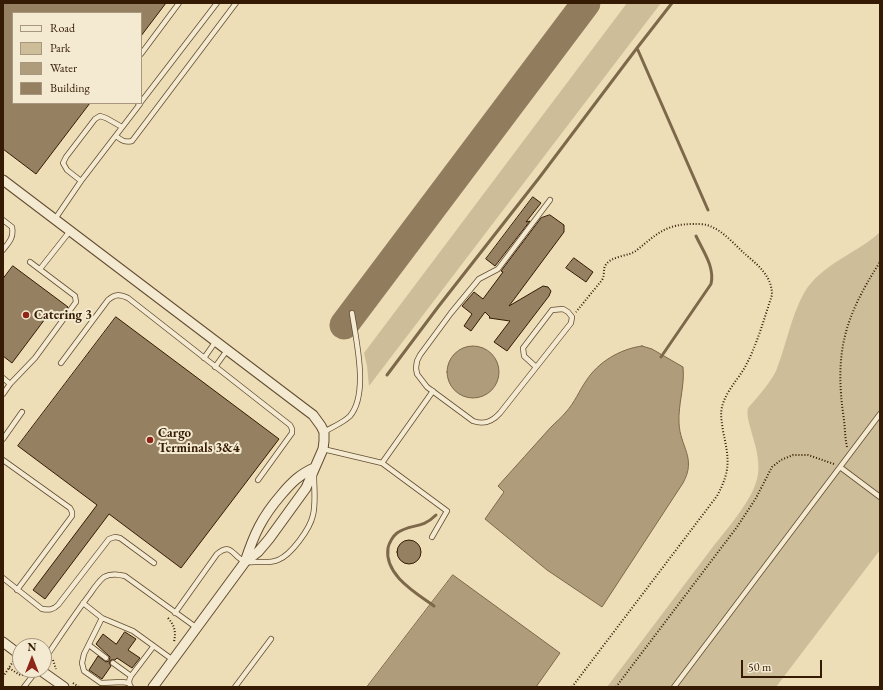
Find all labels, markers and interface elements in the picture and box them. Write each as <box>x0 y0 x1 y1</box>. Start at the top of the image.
legend <box>12 12 142 104</box>
text: Road <box>50 20 75 36</box>
text: Park <box>50 40 70 56</box>
text: Water <box>50 60 77 76</box>
text: Building <box>50 80 90 96</box>
place label: Catering 3 <box>34 307 92 323</box>
marker: Catering 3 <box>21 310 31 320</box>
place label: Cargo Terminals 3&4 <box>158 425 240 456</box>
marker: Cargo Terminals 3&4 <box>145 435 155 445</box>
north arrow <box>12 638 52 678</box>
text: N <box>28 640 36 654</box>
scale bar <box>743 652 824 678</box>
text: 50 m <box>748 659 771 675</box>

